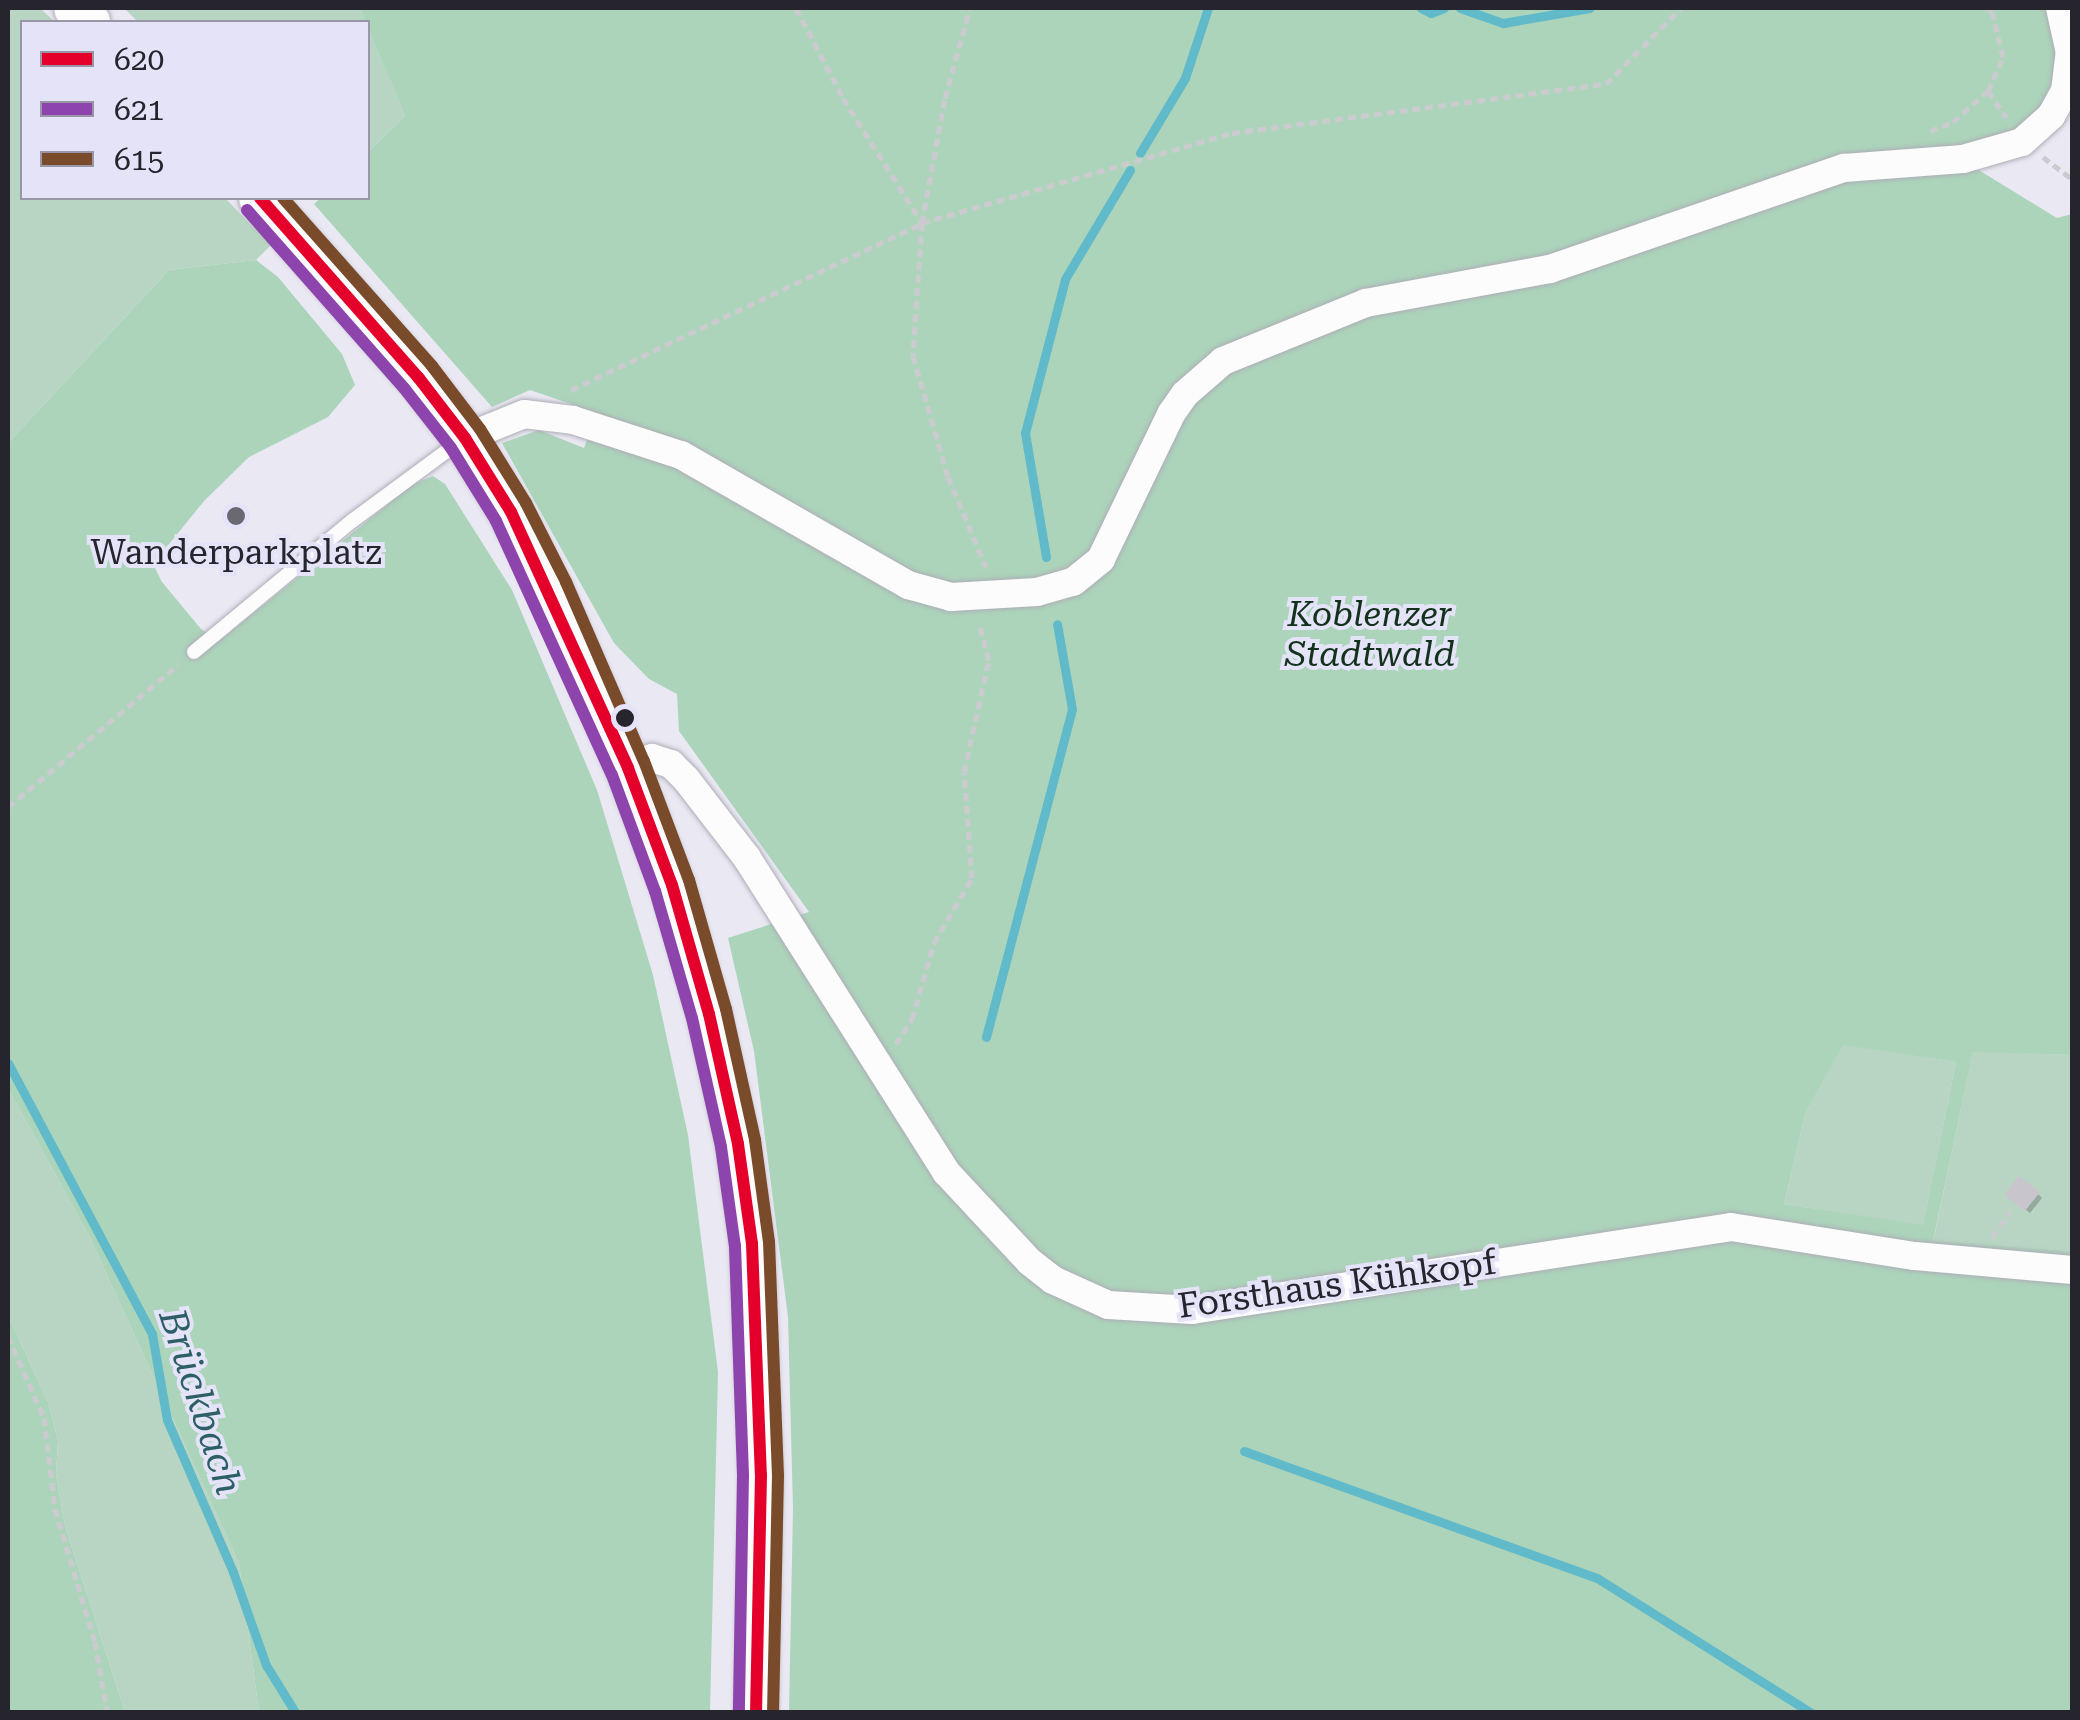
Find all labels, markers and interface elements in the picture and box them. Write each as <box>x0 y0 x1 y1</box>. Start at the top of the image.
legend <box>20 20 370 200</box>
text: 620 <box>114 42 164 77</box>
text: 621 <box>114 92 164 127</box>
text: 615 <box>114 142 164 177</box>
marker: Wanderparkplatz <box>225 505 247 527</box>
place label: Wanderparkplatz <box>90 532 382 574</box>
park label: Koblenzer Stadtwald <box>1285 594 1455 676</box>
unlabelled marker <box>615 708 635 728</box>
street label: Forsthaus Kühkopf <box>1175 1242 1499 1328</box>
water label: Brückbach <box>149 1303 251 1501</box>

